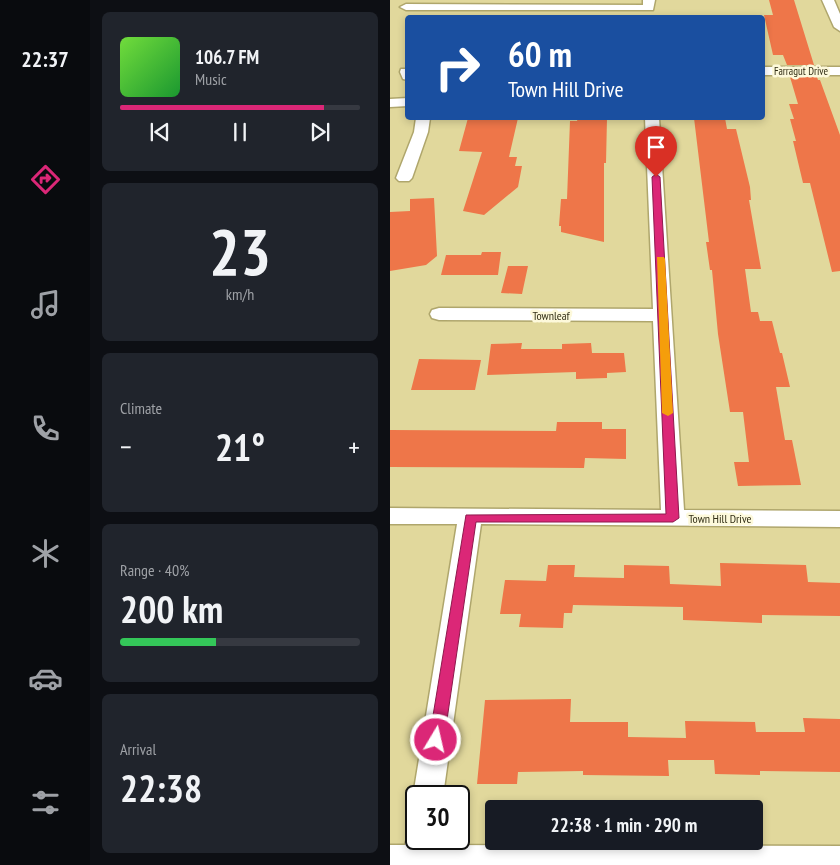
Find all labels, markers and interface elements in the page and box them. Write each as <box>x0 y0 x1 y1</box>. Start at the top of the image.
text: 60 m <box>508 31 572 77</box>
icon: right <box>425 35 490 100</box>
text: 22:37 <box>21 45 69 73</box>
text: 106.7 FM <box>195 45 259 69</box>
street label: Farragut Drive <box>774 64 829 78</box>
text: Music <box>195 69 227 89</box>
text: Town Hill Drive <box>508 75 624 103</box>
icon: previous <box>146 118 174 146</box>
icon: pause <box>226 118 254 146</box>
icon: next <box>306 118 334 146</box>
pin <box>635 126 677 177</box>
icon: arrive <box>642 133 670 161</box>
icon: directions <box>28 162 63 197</box>
text: 23 <box>209 209 271 293</box>
text: km/h <box>226 284 254 304</box>
icon: music <box>28 287 63 322</box>
street label: Townleaf <box>532 308 571 323</box>
text: Climate <box>120 398 162 418</box>
icon: phone <box>28 411 63 446</box>
text: 21° <box>215 422 265 471</box>
text: − <box>120 428 132 465</box>
text: + <box>348 428 360 465</box>
street label: Town Hill Drive <box>688 511 752 526</box>
icon: climate <box>28 536 63 571</box>
text: Range · 40% <box>120 560 189 580</box>
text: 200 km <box>120 584 223 633</box>
icon: car <box>28 661 63 696</box>
position arrow <box>409 713 461 765</box>
text: Arrival <box>120 739 156 759</box>
text: 22:38 <box>120 763 202 812</box>
icon: filters <box>28 785 63 820</box>
speed limit sign: 30 <box>405 785 470 850</box>
text: 22:38 · 1 min · 290 m <box>551 813 697 837</box>

